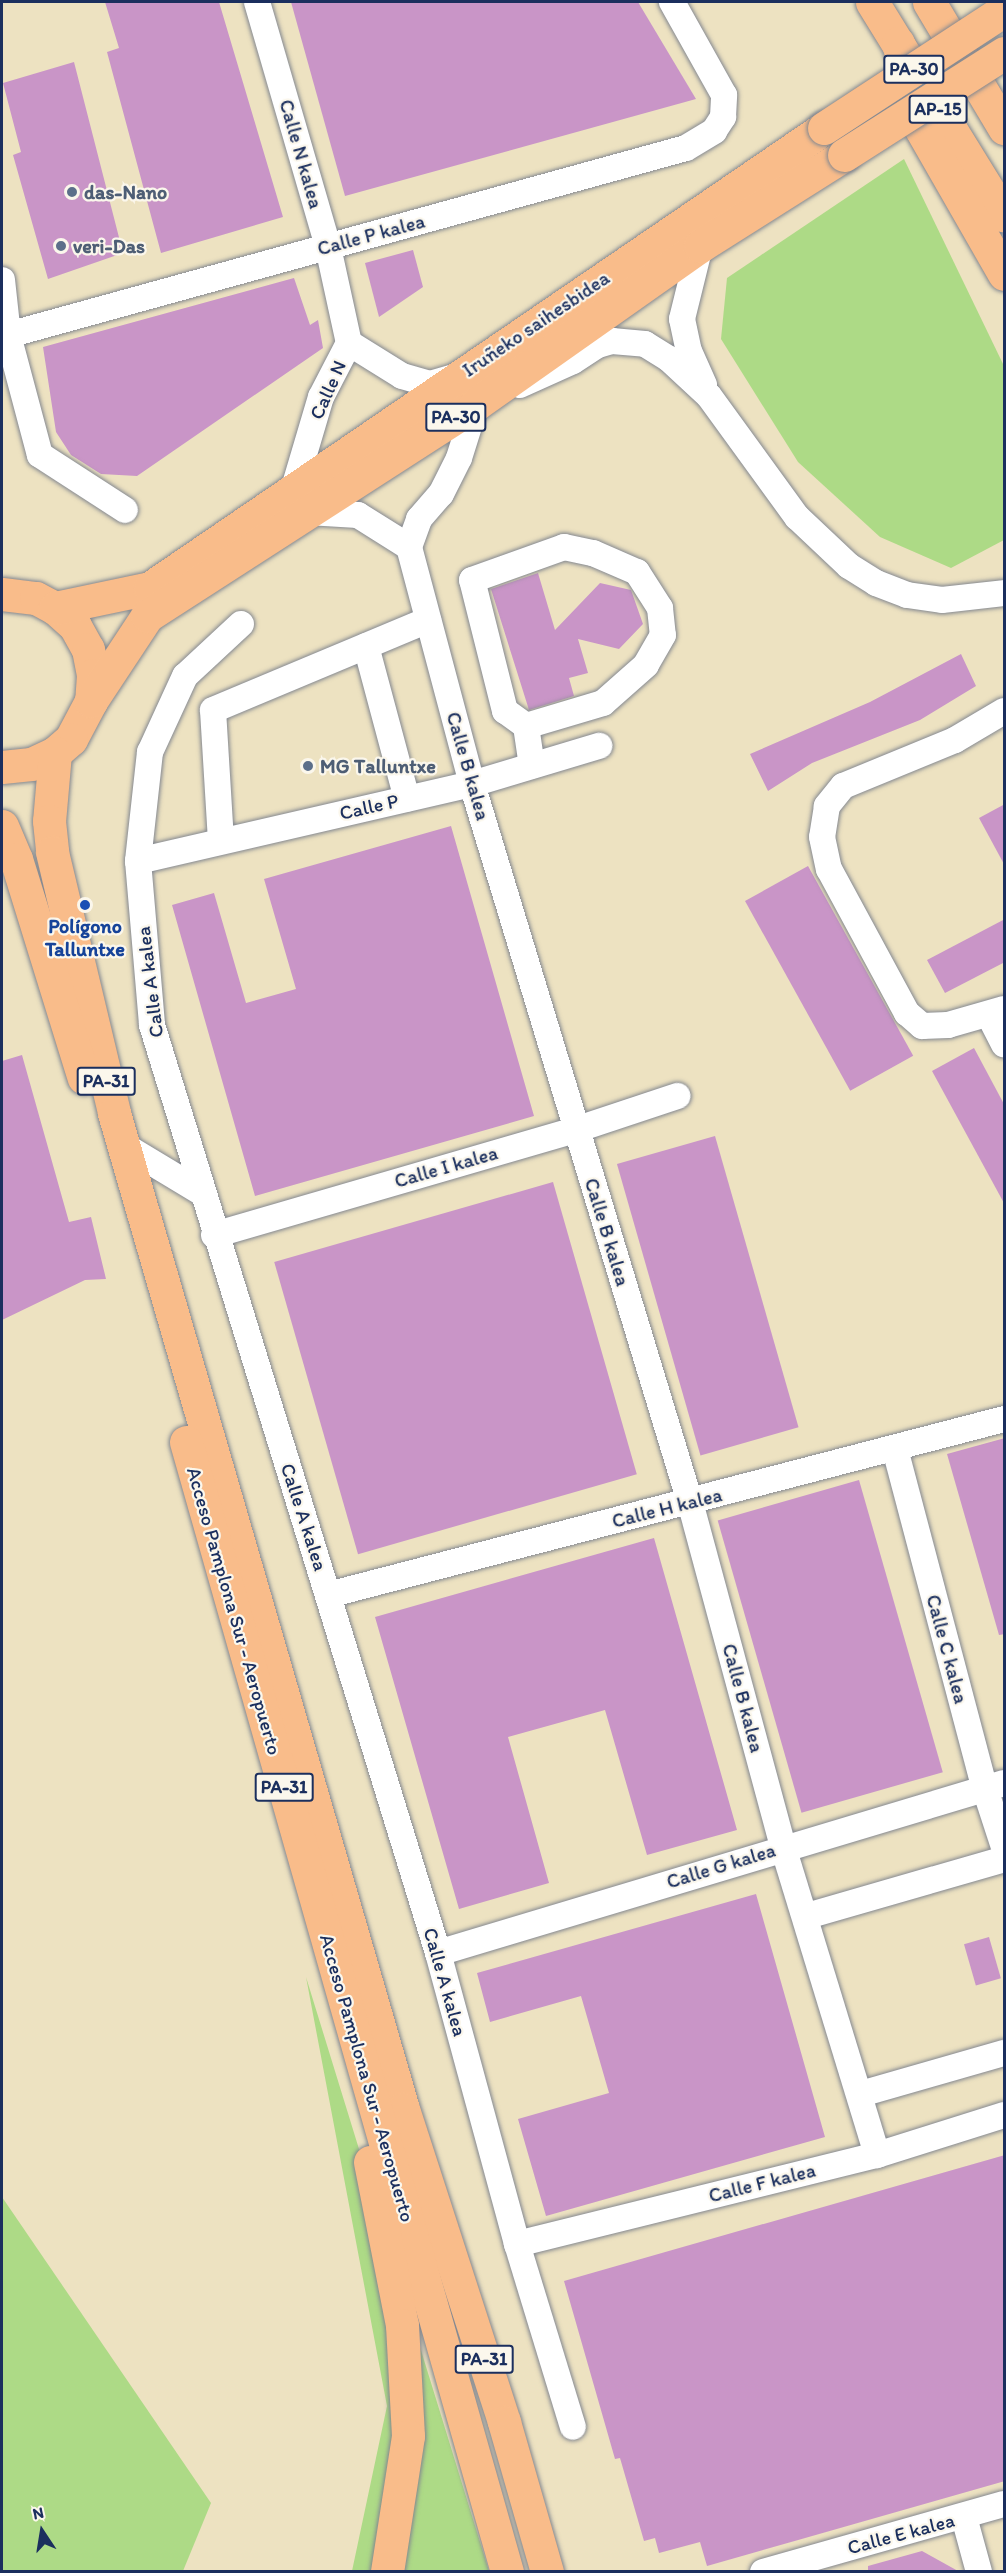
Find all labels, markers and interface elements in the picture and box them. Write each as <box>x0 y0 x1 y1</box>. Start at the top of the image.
road number: PA-30 <box>882 54 946 84</box>
road number: AP-15 <box>908 94 968 124</box>
street label: Calle N kalea <box>274 96 328 212</box>
place label: das-Nano <box>84 180 167 204</box>
marker: das-Nano <box>65 185 79 199</box>
street label: Calle P kalea <box>314 209 428 261</box>
place label: veri-Das <box>73 234 145 258</box>
marker: veri-Das <box>54 239 68 253</box>
street label: Iruñeko saihesbidea <box>458 266 614 382</box>
street label: Calle N <box>304 357 352 423</box>
road number: PA-30 <box>424 402 488 432</box>
street label: Calle B kalea <box>441 709 495 823</box>
place label: MG Talluntxe <box>320 754 434 778</box>
marker: MG Talluntxe <box>301 759 315 773</box>
street label: Calle P <box>337 789 401 825</box>
marker: Polígono Talluntxe <box>78 898 92 912</box>
place label: Polígono Talluntxe <box>45 915 125 962</box>
street label: Calle A kalea <box>131 925 169 1039</box>
road number: PA-31 <box>76 1066 136 1096</box>
street label: Calle I kalea <box>391 1141 501 1193</box>
street label: Calle B kalea <box>579 1175 635 1289</box>
street label: Calle A kalea <box>275 1460 333 1574</box>
street label: Acceso Pamplona Sur - Aeropuerto <box>181 1464 287 1758</box>
street label: Calle H kalea <box>609 1483 725 1533</box>
street label: Calle C kalea <box>921 1592 973 1706</box>
street label: Calle B kalea <box>717 1641 769 1755</box>
road number: PA-31 <box>254 1772 314 1802</box>
street label: Calle G kalea <box>663 1838 779 1894</box>
street label: Calle A kalea <box>418 1925 472 2039</box>
street label: Acceso Pamplona Sur - Aeropuerto <box>314 1931 420 2225</box>
street label: Calle F kalea <box>706 2158 818 2208</box>
road number: PA-31 <box>454 2344 514 2374</box>
north arrow <box>12 2501 72 2561</box>
text: N <box>31 2502 45 2523</box>
street label: Calle E kalea <box>845 2508 957 2560</box>

